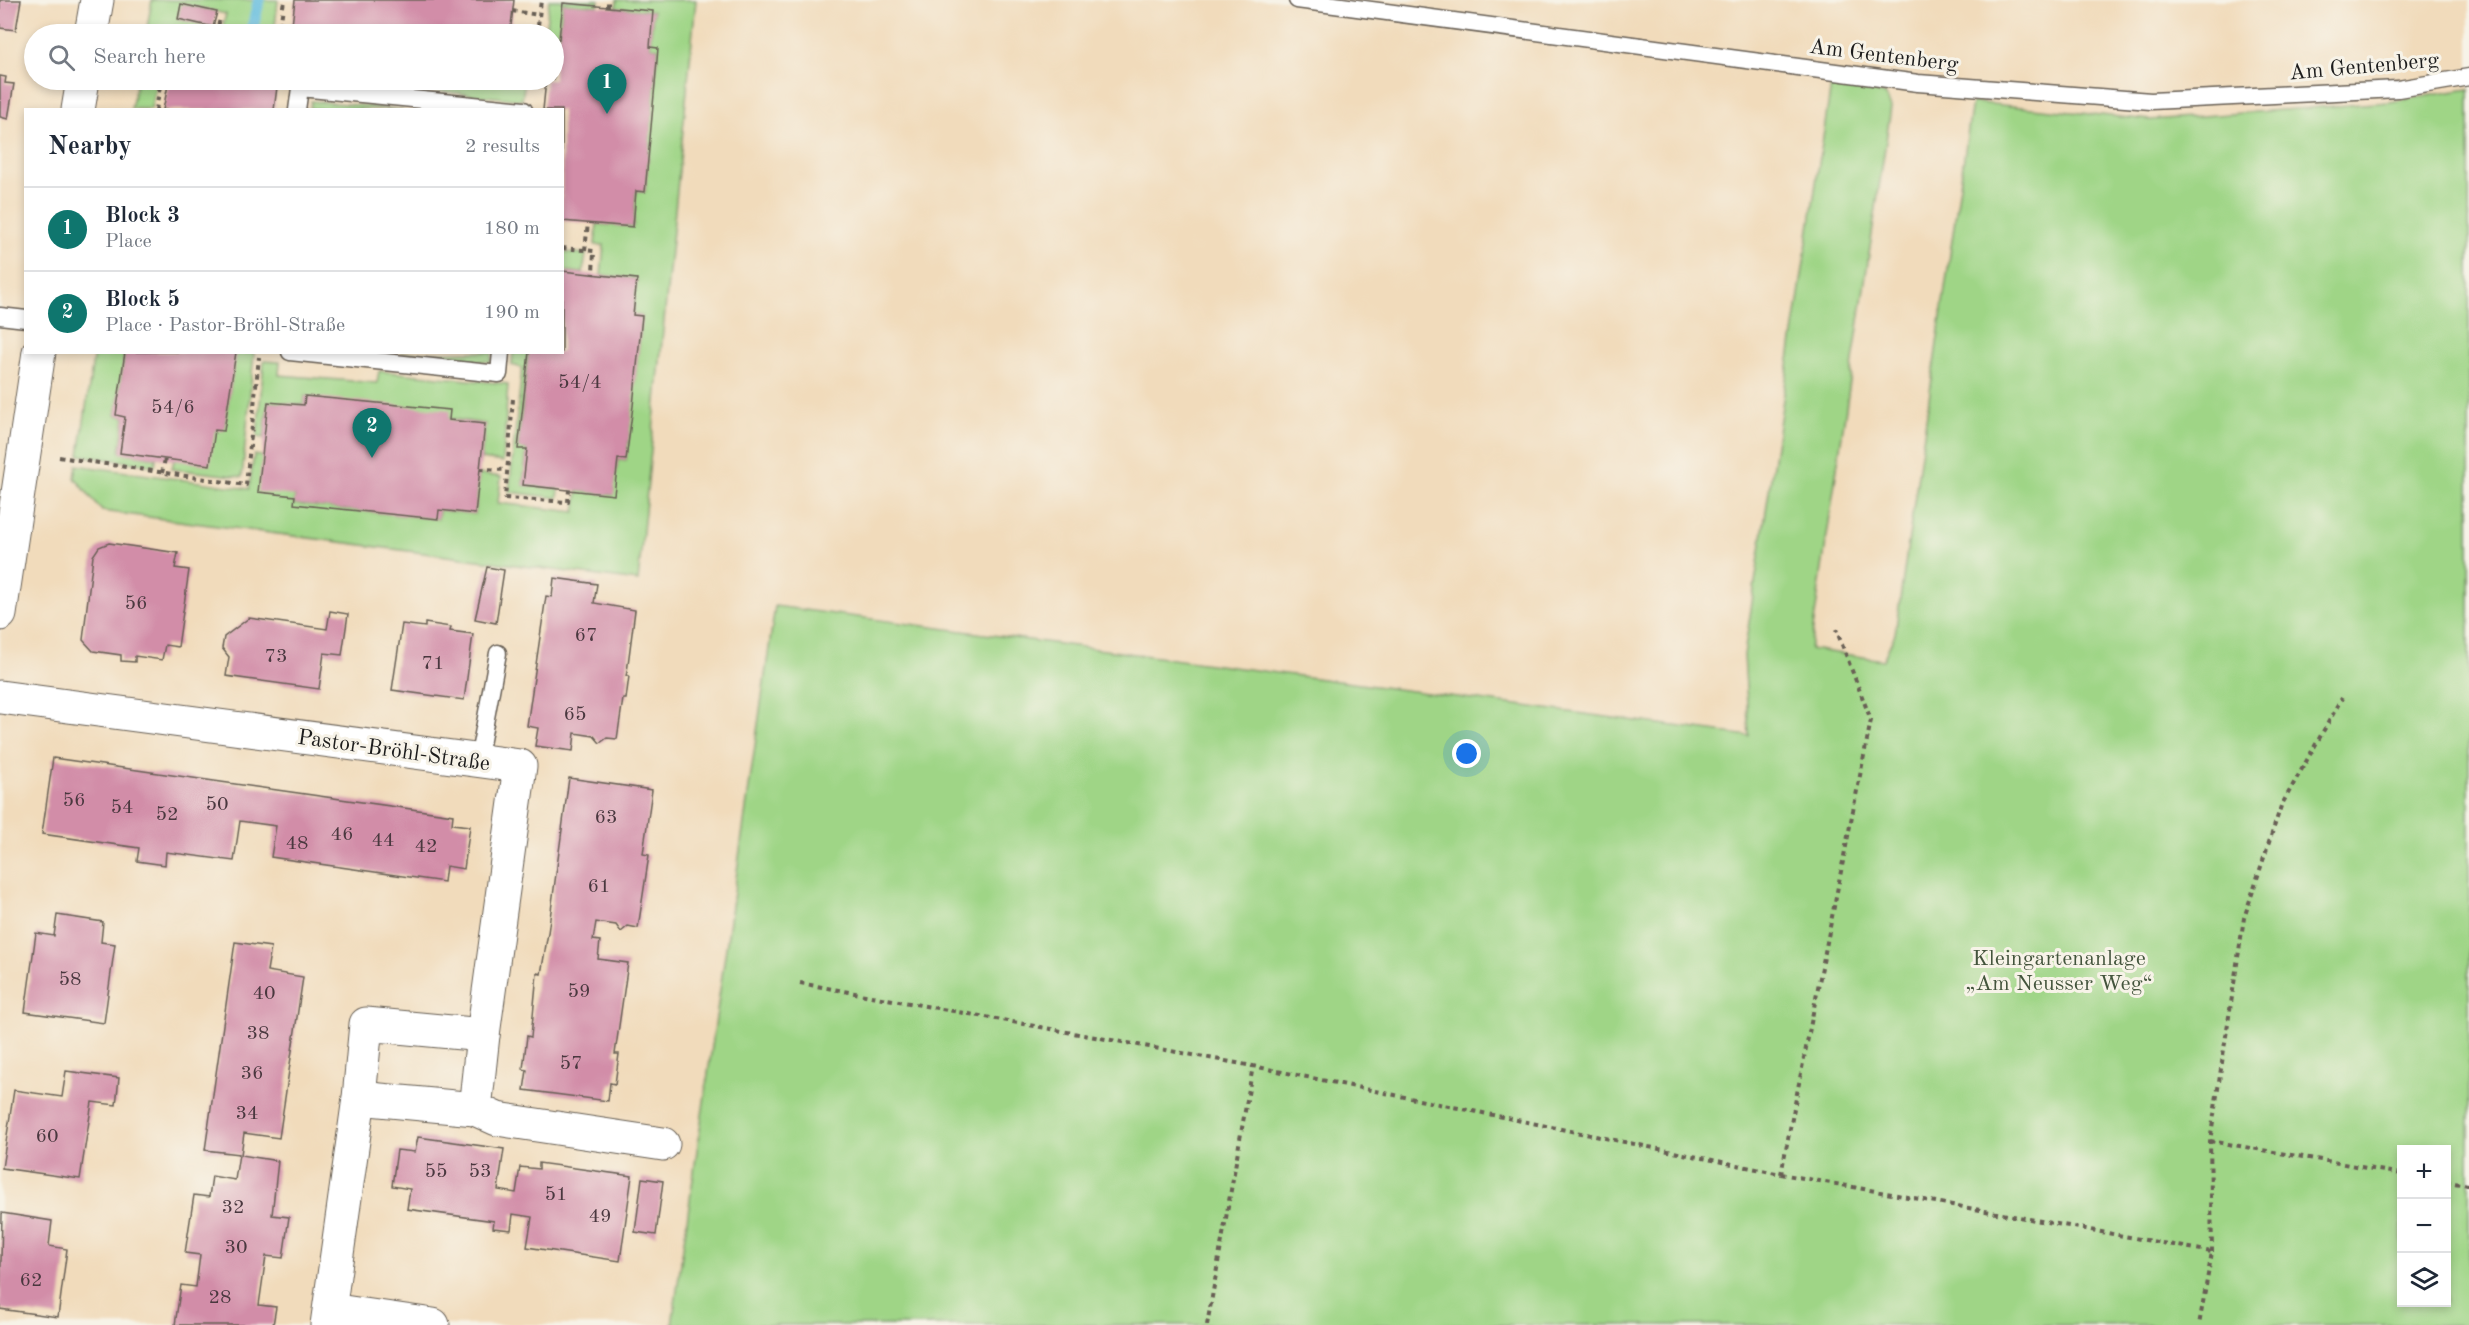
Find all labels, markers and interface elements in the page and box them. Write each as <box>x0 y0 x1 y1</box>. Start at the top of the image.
search box <box>24 24 564 90</box>
street label: Am Gentenberg <box>1808 36 1960 76</box>
icon: search <box>45 41 78 74</box>
text: Search here <box>93 46 206 68</box>
street label: Am Gentenberg <box>2288 49 2440 84</box>
pin: 1 <box>588 64 626 114</box>
text: Nearby <box>48 134 132 160</box>
text: 2 results <box>465 137 540 157</box>
text: Block 3 <box>105 205 180 227</box>
text: 1 <box>62 219 73 239</box>
text: 180 m <box>484 219 540 239</box>
text: Place <box>105 232 152 252</box>
text: Block 5 <box>105 289 180 311</box>
text: 2 <box>62 303 73 323</box>
text: 190 m <box>484 303 540 323</box>
text: Place · Pastor-Bröhl-Straße <box>105 316 345 336</box>
house number: 54/4 <box>558 373 602 393</box>
house number: 54/6 <box>151 398 195 418</box>
pin: 2 <box>352 408 392 458</box>
house number: 56 <box>124 594 148 614</box>
house number: 67 <box>574 626 598 646</box>
house number: 73 <box>264 647 288 667</box>
house number: 71 <box>421 654 445 674</box>
house number: 65 <box>563 705 587 725</box>
street label: Pastor-Bröhl-Straße <box>296 727 491 775</box>
your location <box>1452 739 1481 768</box>
house number: 56 <box>62 791 86 811</box>
house number: 50 <box>205 795 229 815</box>
house number: 54 <box>110 798 134 818</box>
house number: 52 <box>155 805 179 825</box>
house number: 63 <box>594 808 618 828</box>
house number: 46 <box>330 825 354 845</box>
house number: 44 <box>371 831 395 851</box>
house number: 48 <box>285 834 309 854</box>
house number: 42 <box>414 837 438 857</box>
house number: 61 <box>587 877 611 897</box>
park label: Kleingartenanlage „Am Neusser Weg“ <box>1965 948 2153 995</box>
house number: 58 <box>58 970 82 990</box>
house number: 59 <box>567 982 591 1002</box>
house number: 40 <box>252 984 276 1004</box>
house number: 38 <box>246 1024 270 1044</box>
house number: 57 <box>559 1054 583 1074</box>
house number: 36 <box>240 1064 264 1084</box>
house number: 34 <box>235 1104 259 1124</box>
house number: 60 <box>35 1127 59 1147</box>
map controls <box>2397 1145 2451 1307</box>
button: + <box>2397 1145 2451 1199</box>
house number: 55 <box>424 1162 448 1182</box>
house number: 53 <box>468 1162 492 1182</box>
house number: 51 <box>544 1185 568 1205</box>
house number: 32 <box>221 1198 245 1218</box>
button: − <box>2397 1199 2451 1253</box>
house number: 49 <box>588 1207 612 1227</box>
house number: 30 <box>224 1238 248 1258</box>
button: layers <box>2397 1253 2451 1307</box>
house number: 62 <box>19 1271 43 1291</box>
house number: 28 <box>208 1288 232 1308</box>

